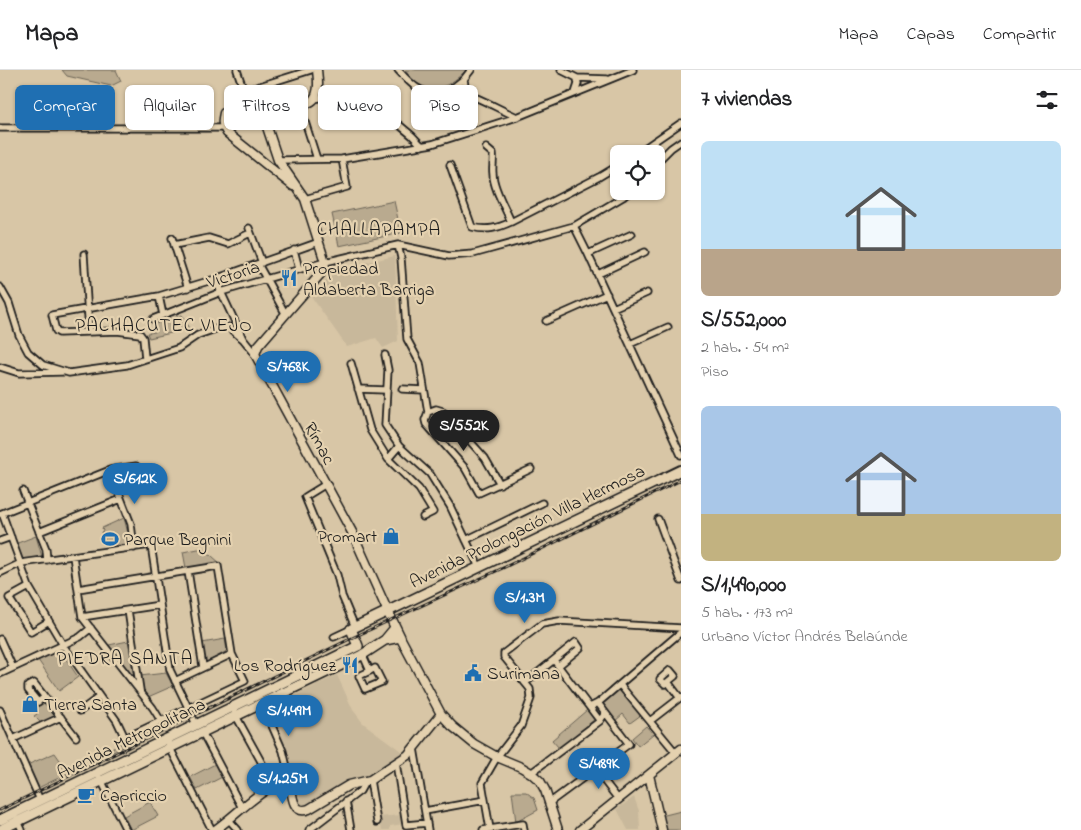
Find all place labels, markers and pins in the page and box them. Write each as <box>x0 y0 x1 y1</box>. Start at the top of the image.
place label: Propiedad Aldaberta Barriga <box>303 257 434 305</box>
restaurant icon: Propiedad Aldaberta Barriga <box>279 268 299 288</box>
pin: S/768K <box>247 350 329 393</box>
pin: S/552K <box>423 410 505 452</box>
pin: S/612K <box>94 462 176 505</box>
place label: Promart <box>317 525 377 551</box>
shop icon: Promart <box>381 526 401 546</box>
place label: Parque Begnini <box>124 528 231 555</box>
sports icon: Parque Begnini <box>100 529 120 549</box>
pin: S/1.3M <box>484 582 566 624</box>
place label: Los Rodríguez <box>234 654 336 681</box>
restaurant icon: Los Rodríguez <box>340 655 360 675</box>
place label: Surimana <box>487 662 560 688</box>
public building icon: Surimana <box>463 663 483 683</box>
place label: Tierra Santa <box>44 693 137 719</box>
shop icon: Tierra Santa <box>20 694 40 714</box>
pin: S/1.49M <box>243 694 335 737</box>
pin: S/489K <box>558 748 640 790</box>
pin: S/1.25M <box>237 762 329 805</box>
place label: Capriccio <box>100 784 167 810</box>
cafe icon: Capriccio <box>76 785 96 805</box>

